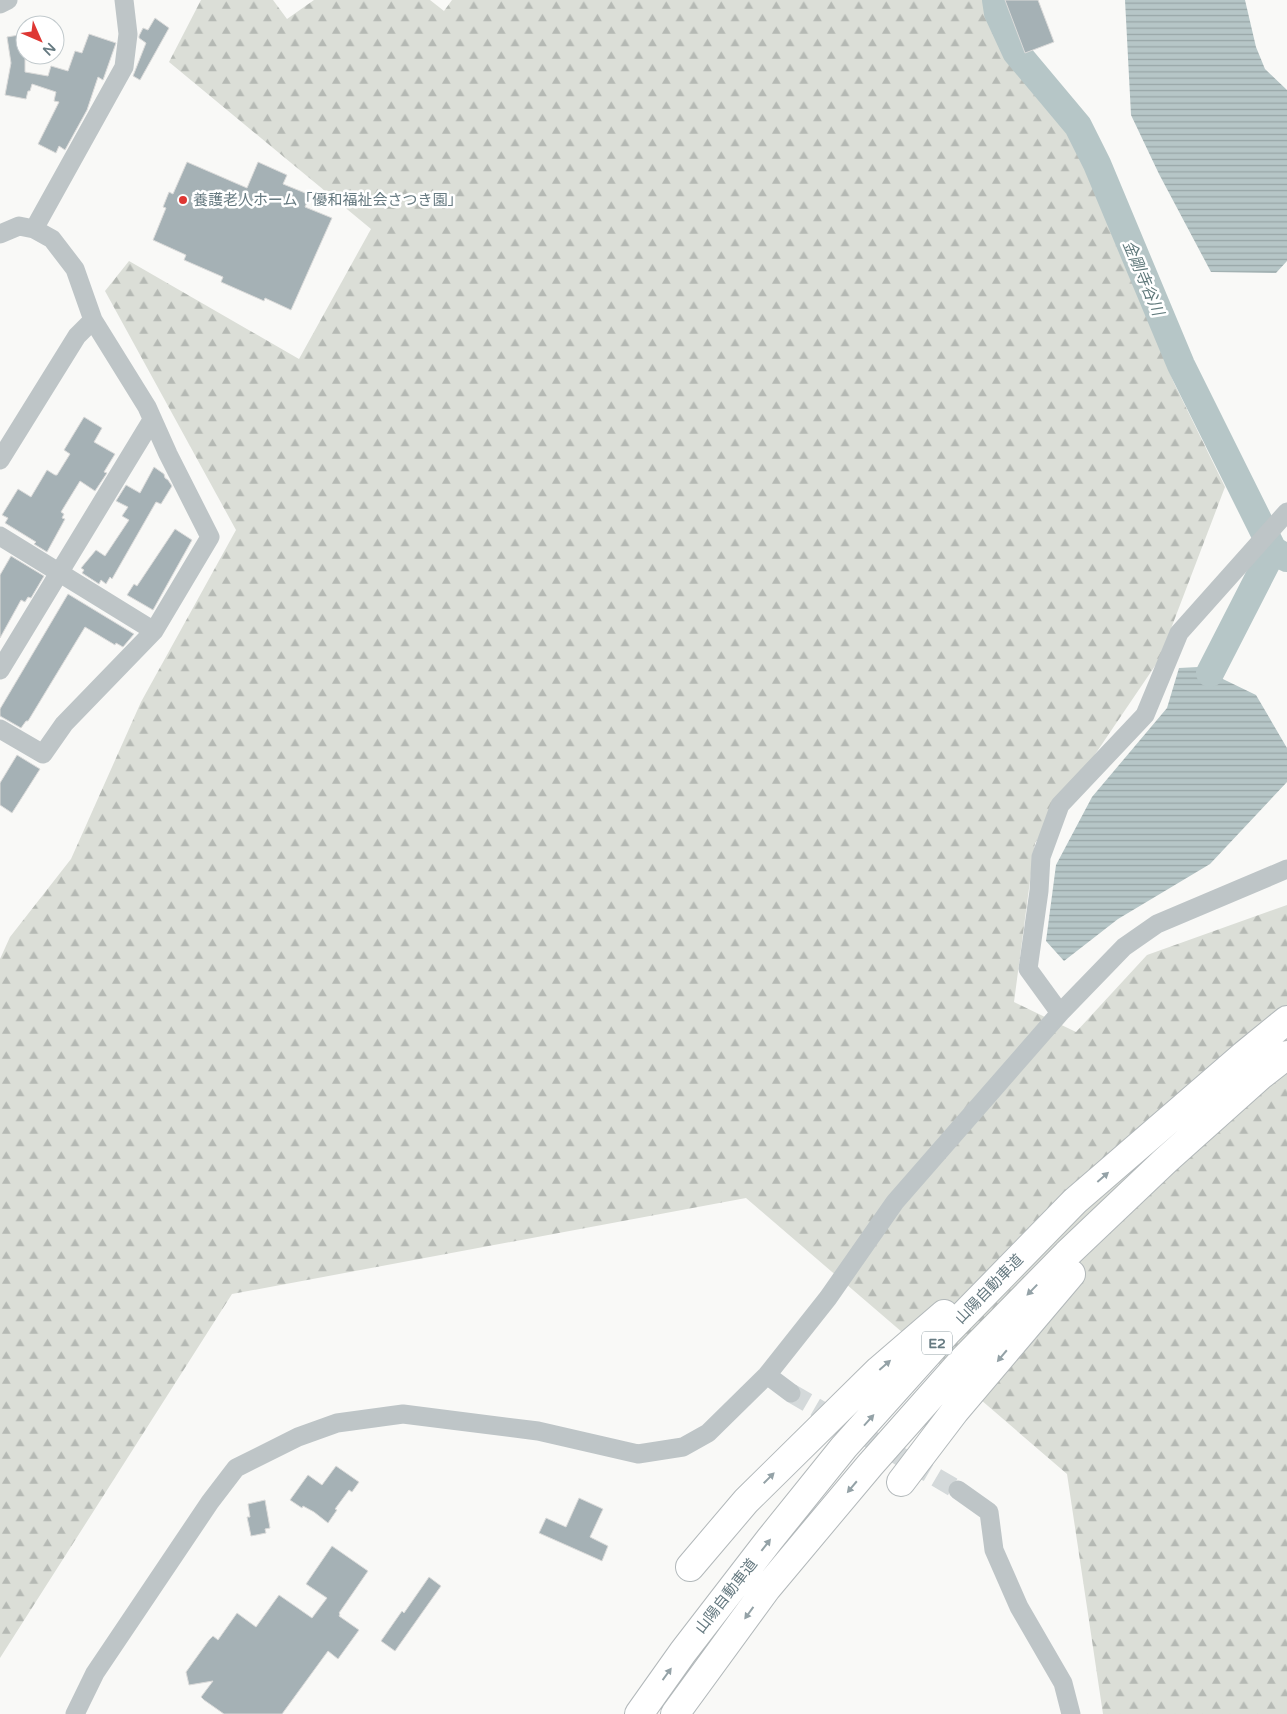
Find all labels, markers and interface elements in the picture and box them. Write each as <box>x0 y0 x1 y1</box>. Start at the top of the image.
north arrow <box>15 15 65 65</box>
text: N <box>39 39 59 59</box>
place label: 養護老人ホーム「優和福祉会さつき園」 <box>193 191 463 209</box>
marker: 養護老人ホーム「優和福祉会さつき園」 <box>177 194 189 206</box>
water label: 金剛寺谷川 <box>1118 237 1169 321</box>
one-way arrow <box>1096 1171 1109 1182</box>
street label: 山陽自動車道 <box>951 1250 1027 1328</box>
one-way arrow <box>1027 1283 1039 1295</box>
road number: E2 <box>922 1332 952 1355</box>
one-way arrow <box>996 1349 1007 1362</box>
one-way arrow <box>879 1359 892 1370</box>
one-way arrow <box>863 1414 875 1426</box>
one-way arrow <box>763 1472 775 1484</box>
one-way arrow <box>846 1480 857 1493</box>
one-way arrow <box>760 1539 771 1552</box>
street label: 山陽自動車道 <box>691 1555 761 1637</box>
one-way arrow <box>744 1606 754 1620</box>
one-way arrow <box>662 1667 672 1681</box>

